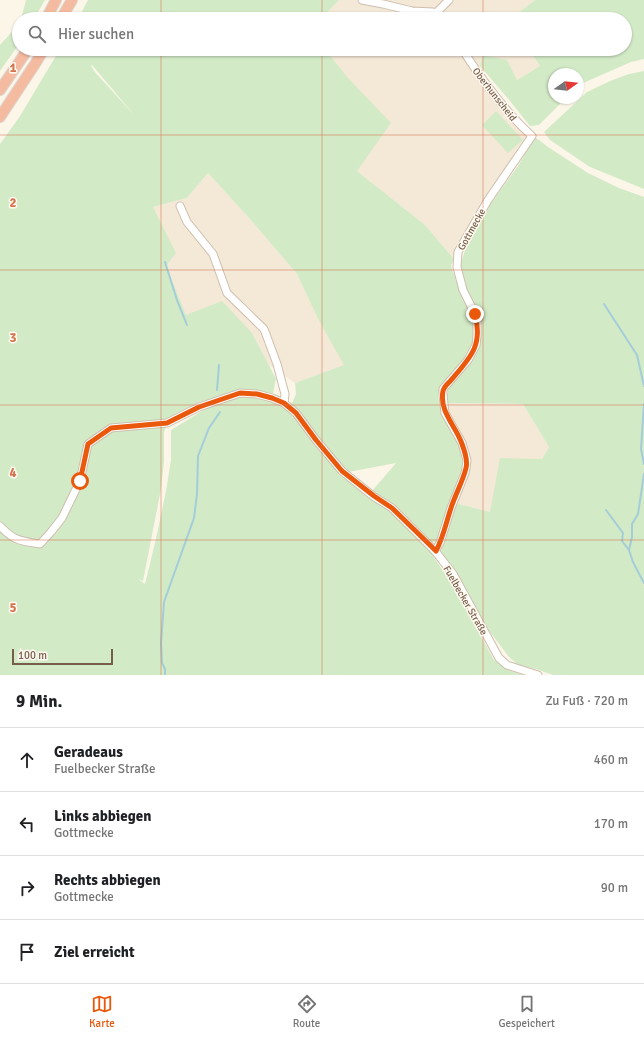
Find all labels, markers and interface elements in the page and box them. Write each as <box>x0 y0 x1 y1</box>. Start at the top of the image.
search box <box>12 12 632 56</box>
icon: search <box>26 23 48 45</box>
text: Hier suchen <box>58 25 134 43</box>
text: 1 <box>9 60 17 76</box>
street label: Oberhunscheid <box>470 66 519 124</box>
north arrow <box>548 68 584 104</box>
text: 2 <box>9 195 17 211</box>
street label: Gottmecke <box>455 206 488 253</box>
route end <box>466 305 484 323</box>
text: 3 <box>9 330 17 346</box>
text: 4 <box>9 465 17 481</box>
route start <box>71 472 89 490</box>
street label: Fuelbecker Straße <box>440 564 490 637</box>
text: 5 <box>9 600 17 616</box>
scale bar <box>12 647 113 666</box>
text: 100 m <box>18 649 47 662</box>
text: 9 Min. <box>16 691 62 712</box>
text: Zu Fuß · 720 m <box>545 693 628 709</box>
text: Geradeaus <box>54 743 123 761</box>
icon: ahead <box>16 749 38 771</box>
text: 460 m <box>594 752 628 768</box>
text: Fuelbecker Straße <box>54 761 155 777</box>
text: Links abbiegen <box>54 807 151 825</box>
icon: left <box>16 813 38 835</box>
text: 170 m <box>594 816 628 832</box>
text: Gottmecke <box>54 825 114 841</box>
text: Rechts abbiegen <box>54 871 161 889</box>
icon: right <box>16 877 38 899</box>
text: 90 m <box>601 880 628 896</box>
text: Gottmecke <box>54 889 114 905</box>
icon: arrive <box>16 941 38 963</box>
text: Ziel erreicht <box>54 943 135 961</box>
tab: Karte <box>89 993 115 1030</box>
tab: Route <box>293 993 320 1030</box>
tab: Gespeichert <box>498 993 555 1030</box>

